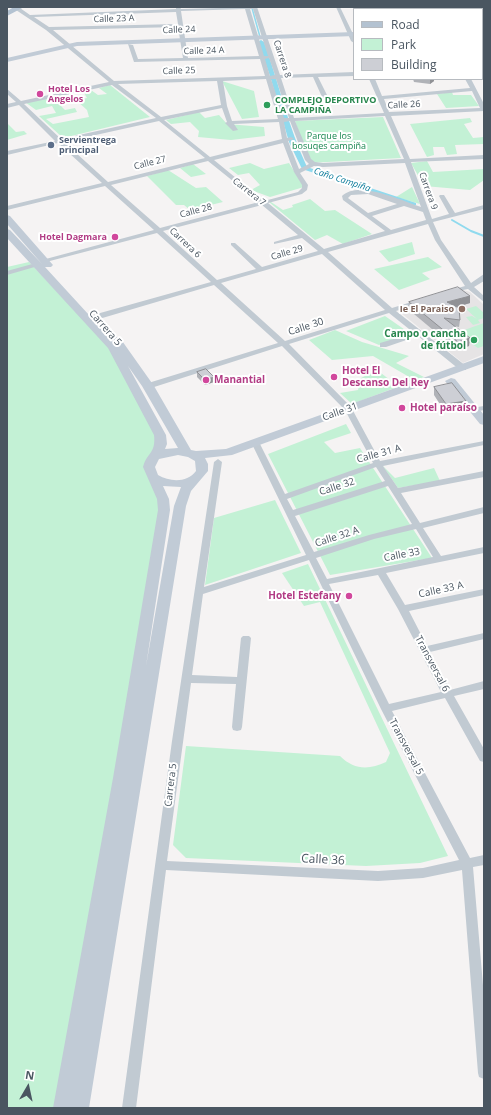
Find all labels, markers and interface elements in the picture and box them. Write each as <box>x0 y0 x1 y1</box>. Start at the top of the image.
legend <box>353 8 483 80</box>
street label: Calle 23 A <box>93 13 135 25</box>
text: Road <box>391 16 420 33</box>
street label: Calle 24 <box>162 24 196 36</box>
text: Park <box>391 36 416 53</box>
street label: Carrera 8 <box>271 39 293 79</box>
street label: Calle 24 A <box>183 45 225 57</box>
text: Building <box>391 56 436 73</box>
street label: Calle 25 <box>162 65 196 77</box>
place label: Hotel Los Angelos <box>48 84 90 105</box>
marker: Hotel Los Angelos <box>35 89 45 99</box>
place label: COMPLEJO DEPORTIVO LA CAMPIÑA <box>275 95 376 116</box>
street label: Calle 26 <box>387 99 421 111</box>
marker: COMPLEJO DEPORTIVO LA CAMPIÑA <box>262 100 272 110</box>
park label: Parque los bosuqes campiña <box>292 131 366 152</box>
place label: Servientrega principal <box>59 135 116 156</box>
marker: Servientrega principal <box>46 140 56 150</box>
street label: Calle 27 <box>133 154 167 172</box>
water label: Caño Campiña <box>312 166 372 194</box>
street label: Carrera 9 <box>416 171 440 211</box>
street label: Carrera 7 <box>230 176 268 208</box>
street label: Calle 28 <box>179 202 213 220</box>
street label: Carrera 6 <box>167 226 203 260</box>
place label: Hotel Dagmara <box>39 232 107 242</box>
marker: Hotel Dagmara <box>110 232 120 242</box>
street label: Calle 29 <box>270 243 304 263</box>
place label: Ie El Paraiso <box>400 304 454 314</box>
marker: Ie El Paraiso <box>457 304 467 314</box>
street label: Carrera 5 <box>86 308 124 348</box>
street label: Calle 30 <box>287 316 325 338</box>
place label: Campo o cancha de fútbol <box>384 328 466 352</box>
marker: Campo o cancha de fútbol <box>469 335 479 345</box>
place label: Hotel El Descanso Del Rey <box>342 365 429 388</box>
marker: Hotel El Descanso Del Rey <box>329 372 339 382</box>
place label: Manantial <box>214 374 265 386</box>
marker: Manantial <box>201 375 211 385</box>
street label: Calle 31 <box>321 400 359 424</box>
place label: Hotel paraíso <box>410 402 477 414</box>
marker: Hotel paraíso <box>397 403 407 413</box>
street label: Calle 31 A <box>355 442 403 466</box>
street label: Calle 32 <box>318 476 356 498</box>
street label: Calle 32 A <box>314 524 360 550</box>
street label: Calle 33 <box>383 546 421 564</box>
street label: Calle 33 A <box>418 579 464 601</box>
place label: Hotel Estefany <box>268 590 341 602</box>
marker: Hotel Estefany <box>344 591 354 601</box>
street label: Transversal 6 <box>412 634 452 694</box>
street label: Transversal 5 <box>386 717 426 777</box>
street label: Carrera 5 <box>162 763 180 807</box>
street label: Calle 36 <box>301 852 345 868</box>
north arrow <box>8 1067 48 1107</box>
text: N <box>24 1067 36 1083</box>

